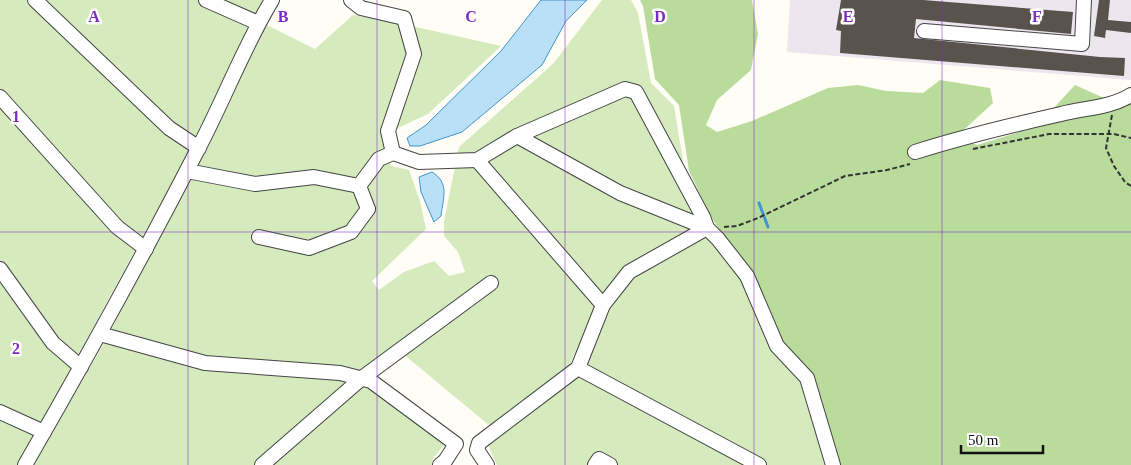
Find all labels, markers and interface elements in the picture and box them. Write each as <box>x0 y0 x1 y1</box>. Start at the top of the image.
text: A <box>88 8 100 25</box>
text: B <box>278 8 289 25</box>
text: C <box>465 8 477 25</box>
text: D <box>654 8 666 25</box>
text: E <box>843 8 853 25</box>
text: F <box>1032 8 1042 25</box>
text: 1 <box>12 108 20 125</box>
text: 2 <box>12 340 20 357</box>
scale bar <box>961 422 1044 454</box>
text: 50 m <box>968 432 999 448</box>

